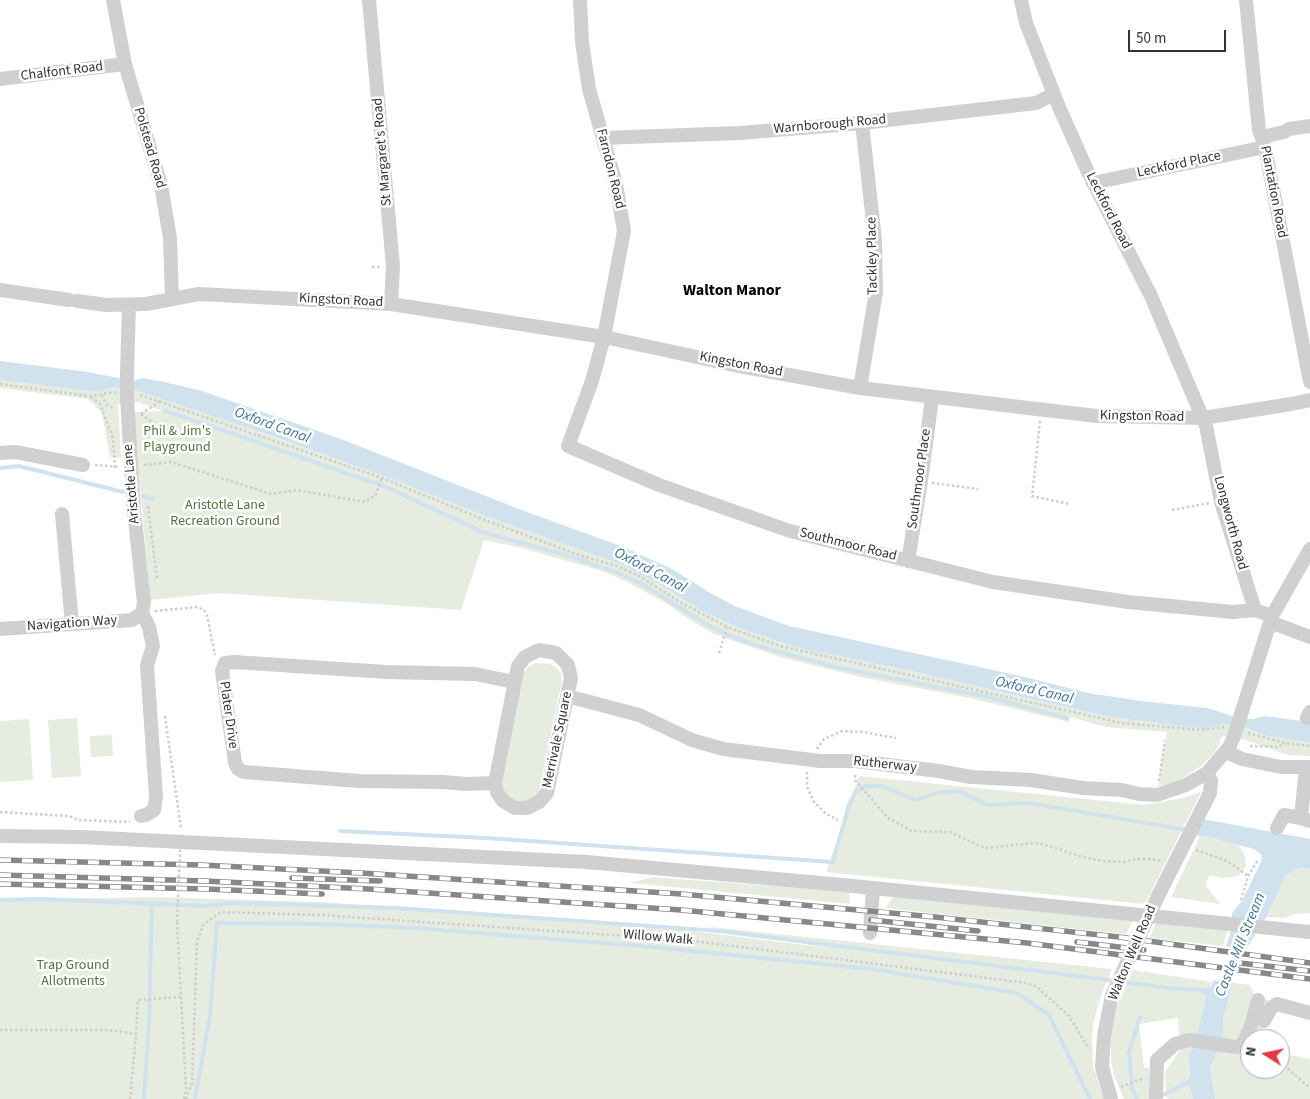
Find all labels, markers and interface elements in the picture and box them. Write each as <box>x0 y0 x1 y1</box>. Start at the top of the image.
scale bar <box>1130 20 1228 52</box>
text: 50 m <box>1136 28 1166 49</box>
street label: Chalfont Road <box>20 59 104 85</box>
street label: St Margaret's Road <box>370 97 396 207</box>
street label: Polstead Road <box>129 106 169 190</box>
street label: Warnborough Road <box>773 112 887 138</box>
street label: Farndon Road <box>592 127 628 211</box>
street label: Plantation Road <box>1256 144 1290 240</box>
street label: Leckford Place <box>1136 148 1222 182</box>
street label: Leckford Road <box>1082 170 1134 252</box>
street label: Tackley Place <box>864 217 882 295</box>
district label: Walton Manor <box>683 281 781 301</box>
street label: Kingston Road <box>298 290 384 312</box>
street label: Kingston Road <box>698 349 784 381</box>
water label: Oxford Canal <box>231 404 313 448</box>
street label: Kingston Road <box>1100 408 1184 426</box>
park label: Phil & Jim's Playground <box>143 424 211 457</box>
street label: Southmoor Place <box>905 428 935 530</box>
street label: Aristotle Lane <box>120 443 144 525</box>
street label: Longworth Road <box>1209 474 1251 572</box>
park label: Aristotle Lane Recreation Ground <box>170 498 280 530</box>
street label: Southmoor Road <box>798 525 898 565</box>
water label: Oxford Canal <box>611 544 689 598</box>
street label: Navigation Way <box>26 612 118 636</box>
water label: Oxford Canal <box>993 673 1075 709</box>
street label: Plater Drive <box>215 680 241 750</box>
street label: Merrivale Square <box>540 690 576 790</box>
street label: Rutherway <box>853 753 917 777</box>
water label: Castle Mill Stream <box>1212 890 1270 1000</box>
street label: Walton Well Road <box>1105 903 1161 1003</box>
street label: Willow Walk <box>622 927 694 949</box>
park label: Trap Ground Allotments <box>37 958 109 990</box>
north arrow <box>1240 1029 1290 1079</box>
text: N <box>1241 1045 1262 1058</box>

